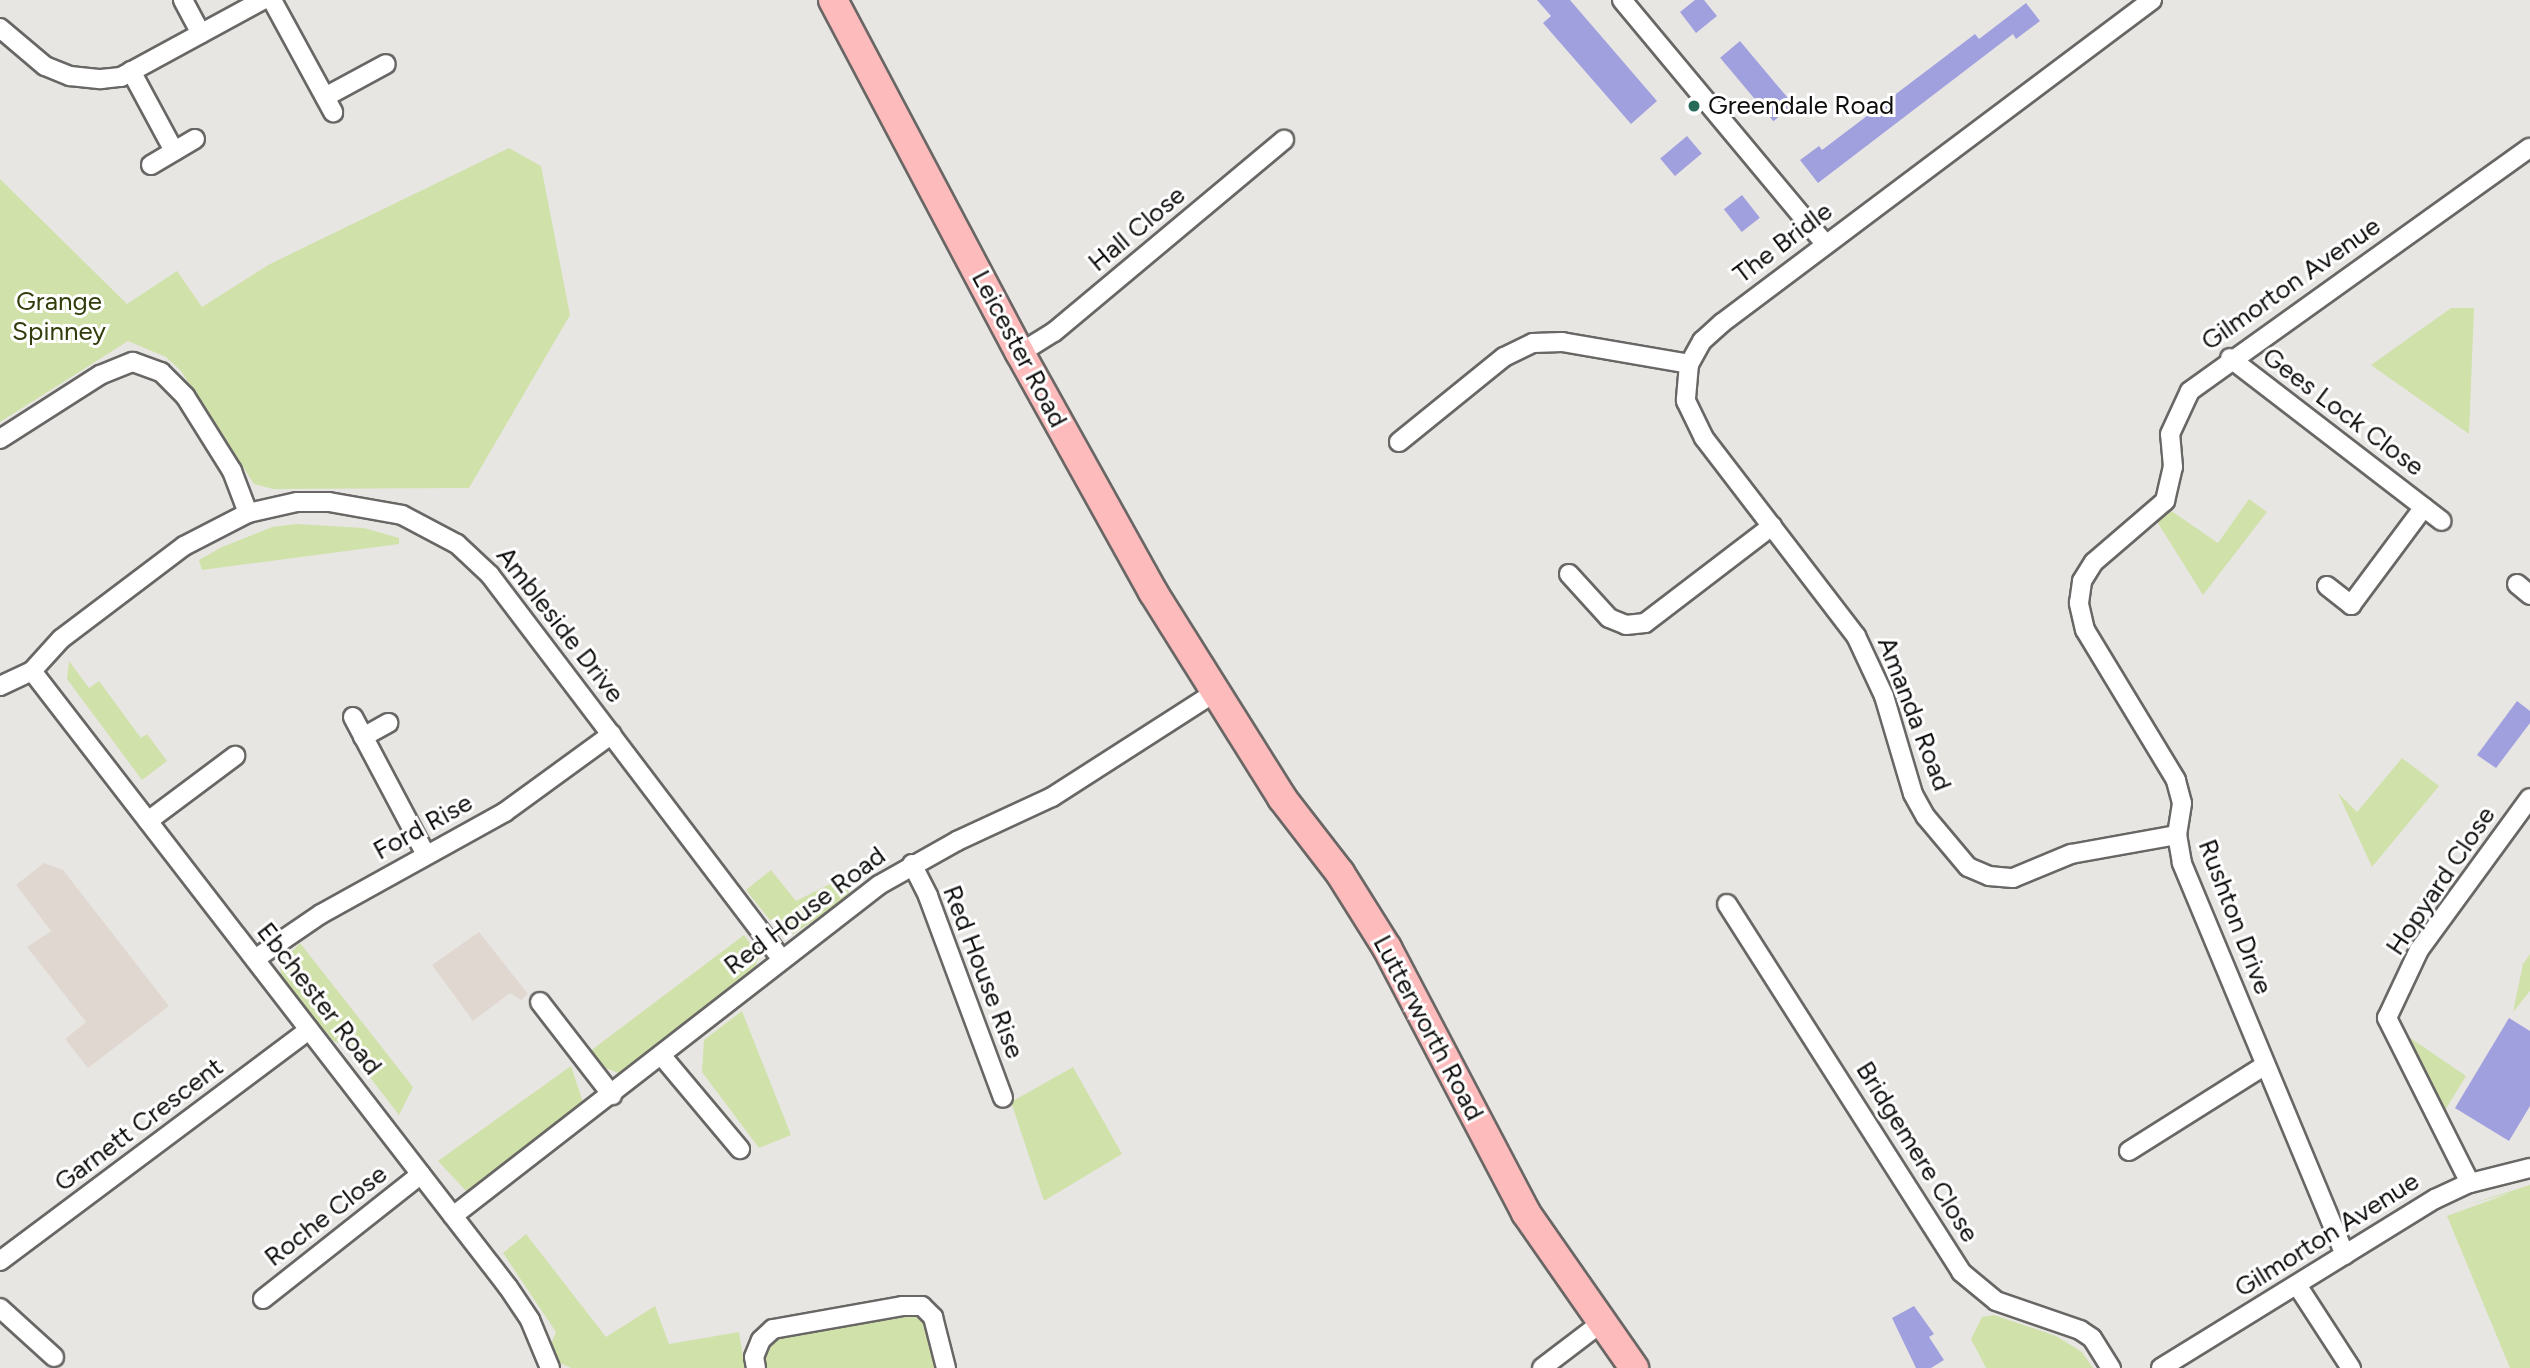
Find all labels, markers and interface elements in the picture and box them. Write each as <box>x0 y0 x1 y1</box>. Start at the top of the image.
place label: Greendale Road <box>1708 90 1894 122</box>
marker: Greendale Road <box>1686 98 1702 114</box>
street label: Hall Close <box>1082 180 1192 278</box>
street label: The Bridle <box>1728 196 1838 290</box>
street label: Gilmorton Avenue <box>2196 211 2386 357</box>
street label: Leicester Road <box>965 265 1073 433</box>
park label: Grange Spinney <box>12 286 106 348</box>
street label: Gees Lock Close <box>2256 341 2430 483</box>
street label: Ambleside Drive <box>490 541 630 709</box>
street label: Amanda Road <box>1870 633 1958 795</box>
street label: Ford Rise <box>368 787 478 867</box>
street label: Hopyard Close <box>2380 801 2502 961</box>
street label: Rushton Drive <box>2191 835 2279 999</box>
street label: Red House Road <box>718 840 892 982</box>
street label: Red House Rise <box>936 881 1030 1063</box>
street label: Ebchester Road <box>250 917 388 1081</box>
street label: Lutterworth Road <box>1366 930 1490 1126</box>
street label: Garnett Crescent <box>49 1051 229 1199</box>
street label: Bridgemere Close <box>1849 1056 1985 1248</box>
street label: Roche Close <box>259 1159 393 1273</box>
street label: Gilmorton Avenue <box>2229 1166 2425 1304</box>

